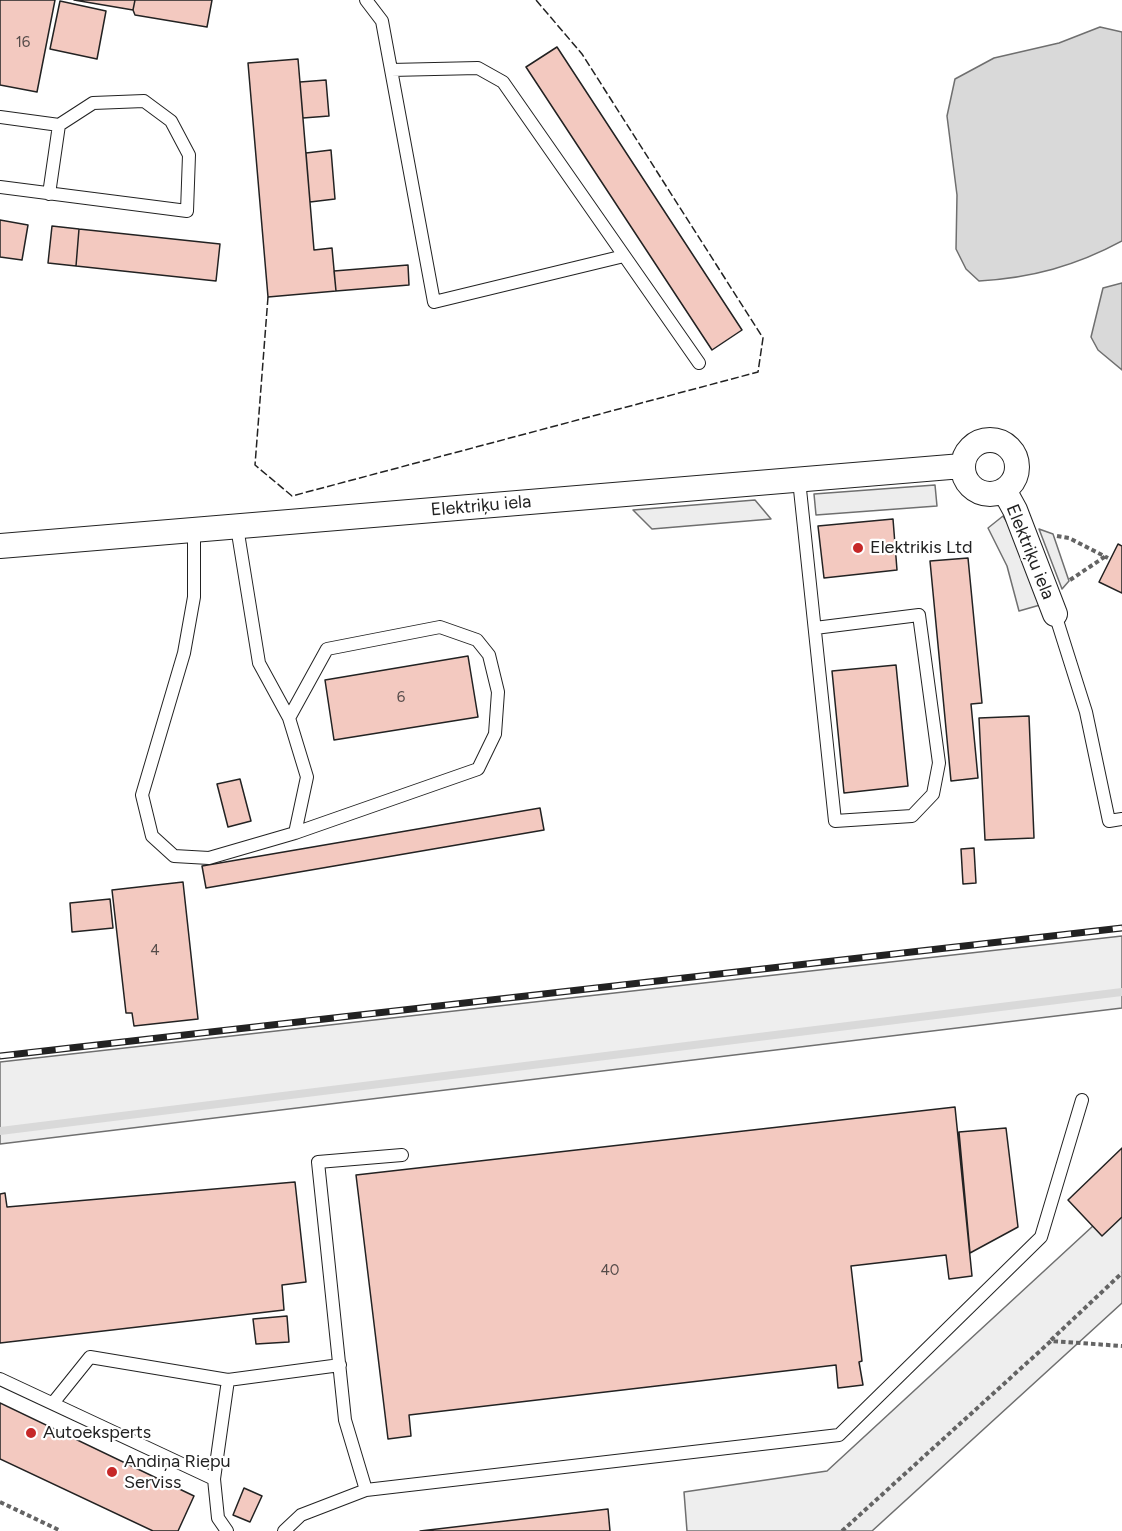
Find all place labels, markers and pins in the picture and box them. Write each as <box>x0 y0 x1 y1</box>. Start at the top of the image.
place label: Elektrikis Ltd <box>870 537 973 559</box>
marker: Elektrikis Ltd <box>851 541 865 555</box>
place label: Autoeksperts <box>43 1422 151 1444</box>
marker: Autoeksperts <box>24 1426 38 1440</box>
place label: Andiņa Riepu Serviss <box>124 1451 231 1494</box>
marker: Andiņa Riepu Serviss <box>105 1465 119 1479</box>

